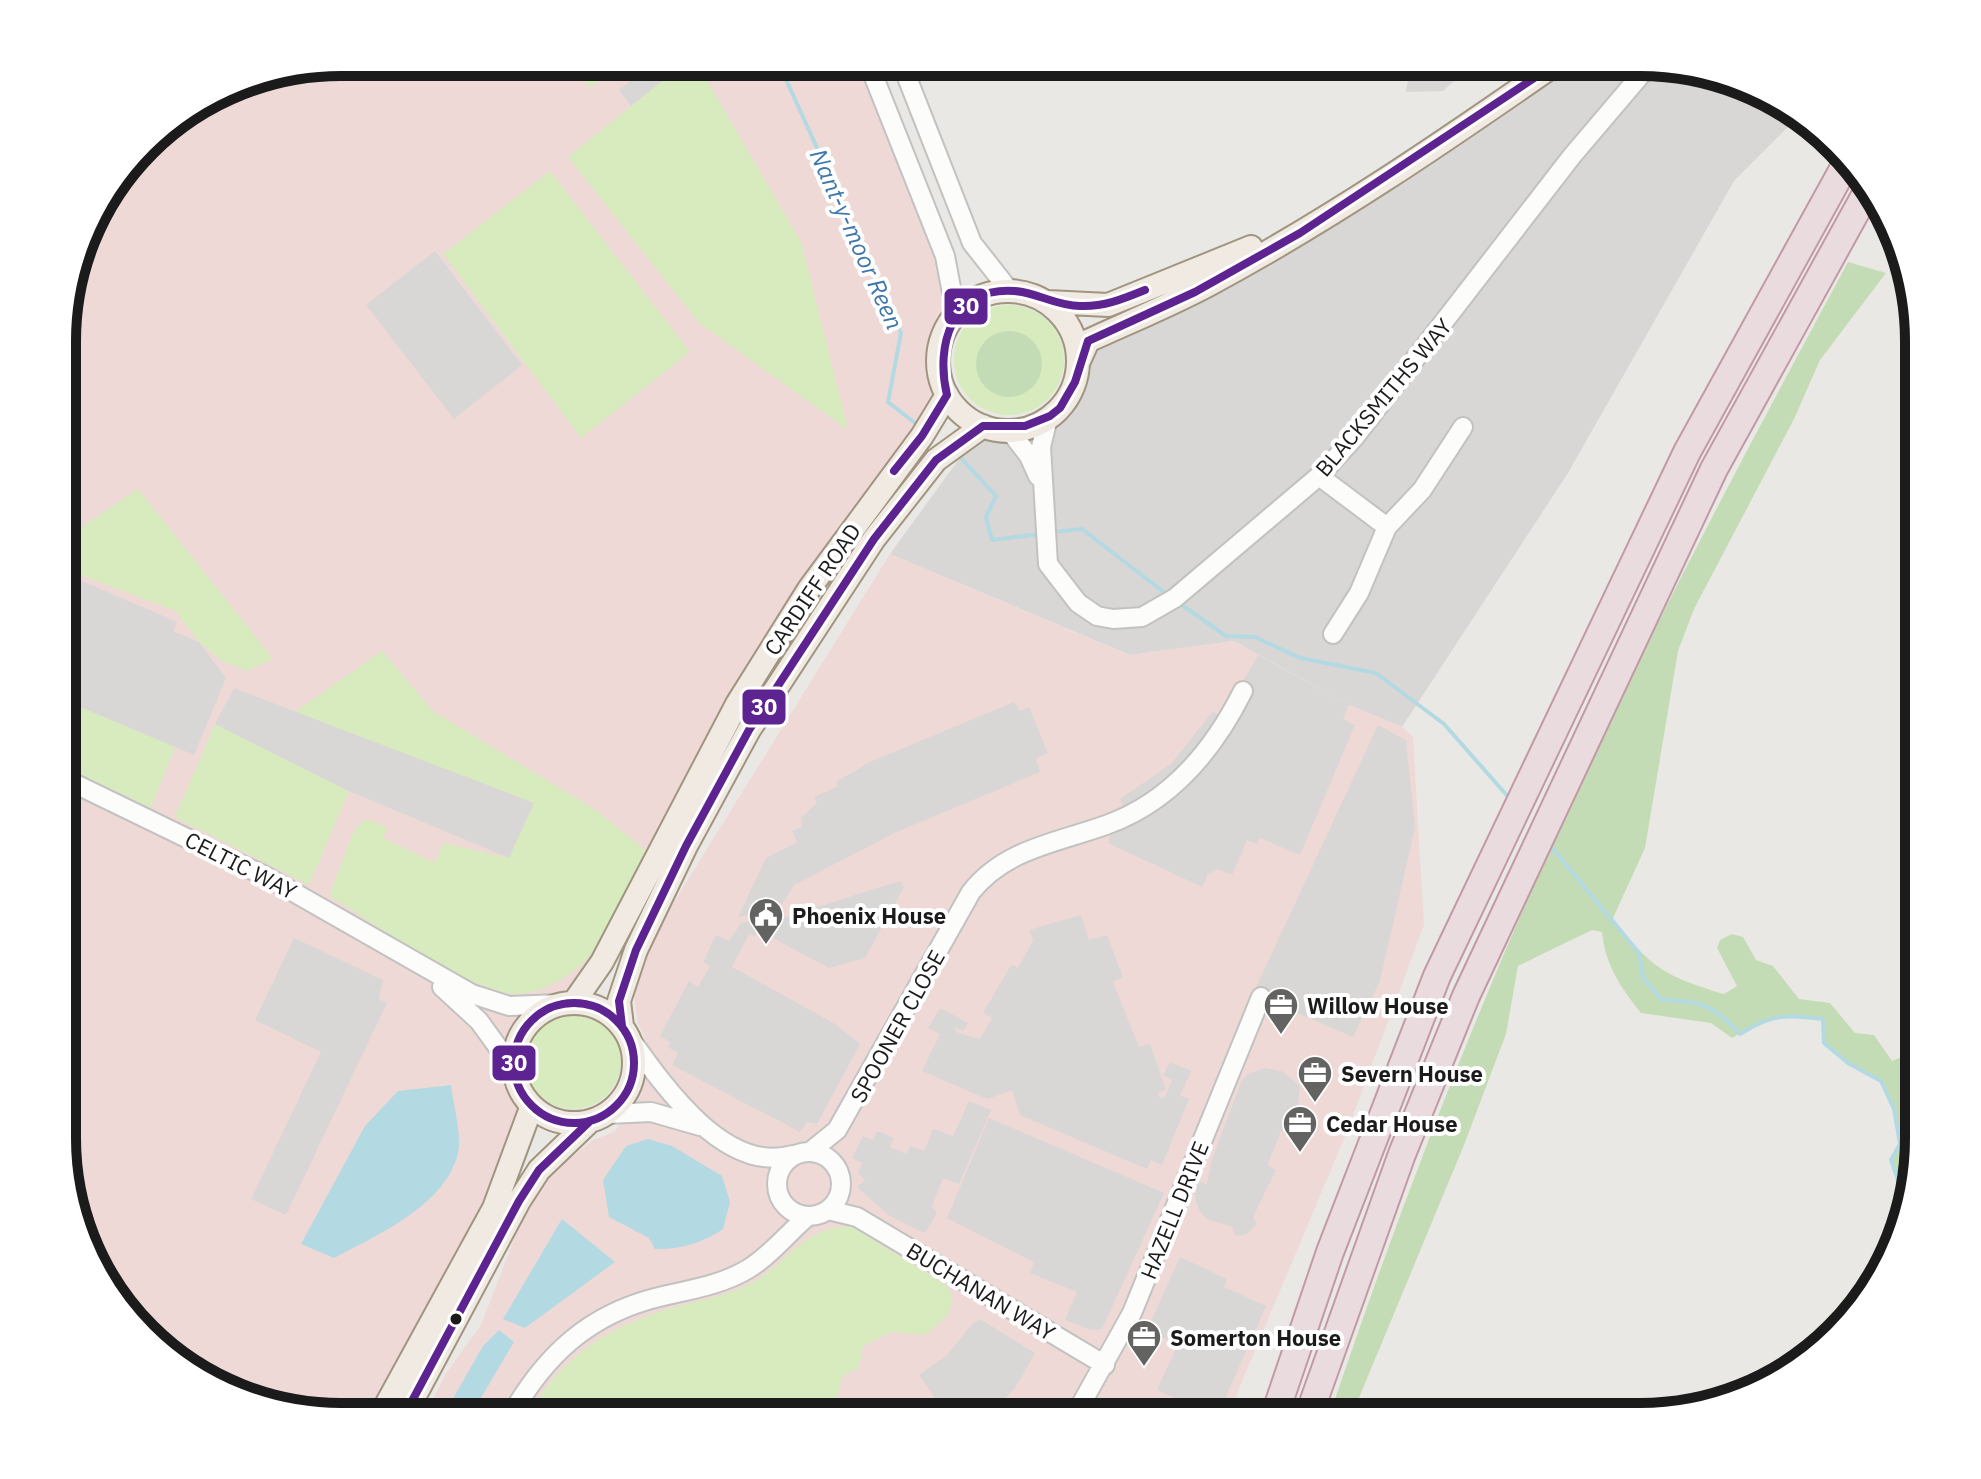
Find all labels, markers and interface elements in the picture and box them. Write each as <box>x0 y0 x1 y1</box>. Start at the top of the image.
water label: Nant-y-moor Reen <box>803 144 911 334</box>
line badge: 30 <box>943 287 989 326</box>
text: 30 <box>953 291 979 320</box>
street label: BLACKSMITHS WAY <box>1308 312 1458 482</box>
street label: CARDIFF ROAD <box>757 517 867 661</box>
line badge: 30 <box>741 688 787 726</box>
text: 30 <box>751 692 777 721</box>
street label: CELTIC WAY <box>180 824 302 906</box>
public building icon: Phoenix House <box>747 896 785 946</box>
place label: Phoenix House <box>792 901 946 930</box>
street label: SPOONER CLOSE <box>843 945 951 1107</box>
office icon: Willow House <box>1262 986 1300 1036</box>
place label: Willow House <box>1307 991 1449 1020</box>
line badge: 30 <box>491 1044 537 1082</box>
text: 30 <box>501 1048 527 1077</box>
office icon: Severn House <box>1296 1054 1334 1104</box>
place label: Severn House <box>1341 1059 1483 1088</box>
office icon: Cedar House <box>1281 1104 1319 1154</box>
place label: Cedar House <box>1326 1109 1458 1138</box>
street label: HAZELL DRIVE <box>1133 1137 1215 1283</box>
street label: BUCHANAN WAY <box>901 1235 1061 1347</box>
unlabelled marker <box>448 1311 464 1327</box>
office icon: Somerton House <box>1125 1318 1163 1368</box>
place label: Somerton House <box>1170 1323 1341 1352</box>

